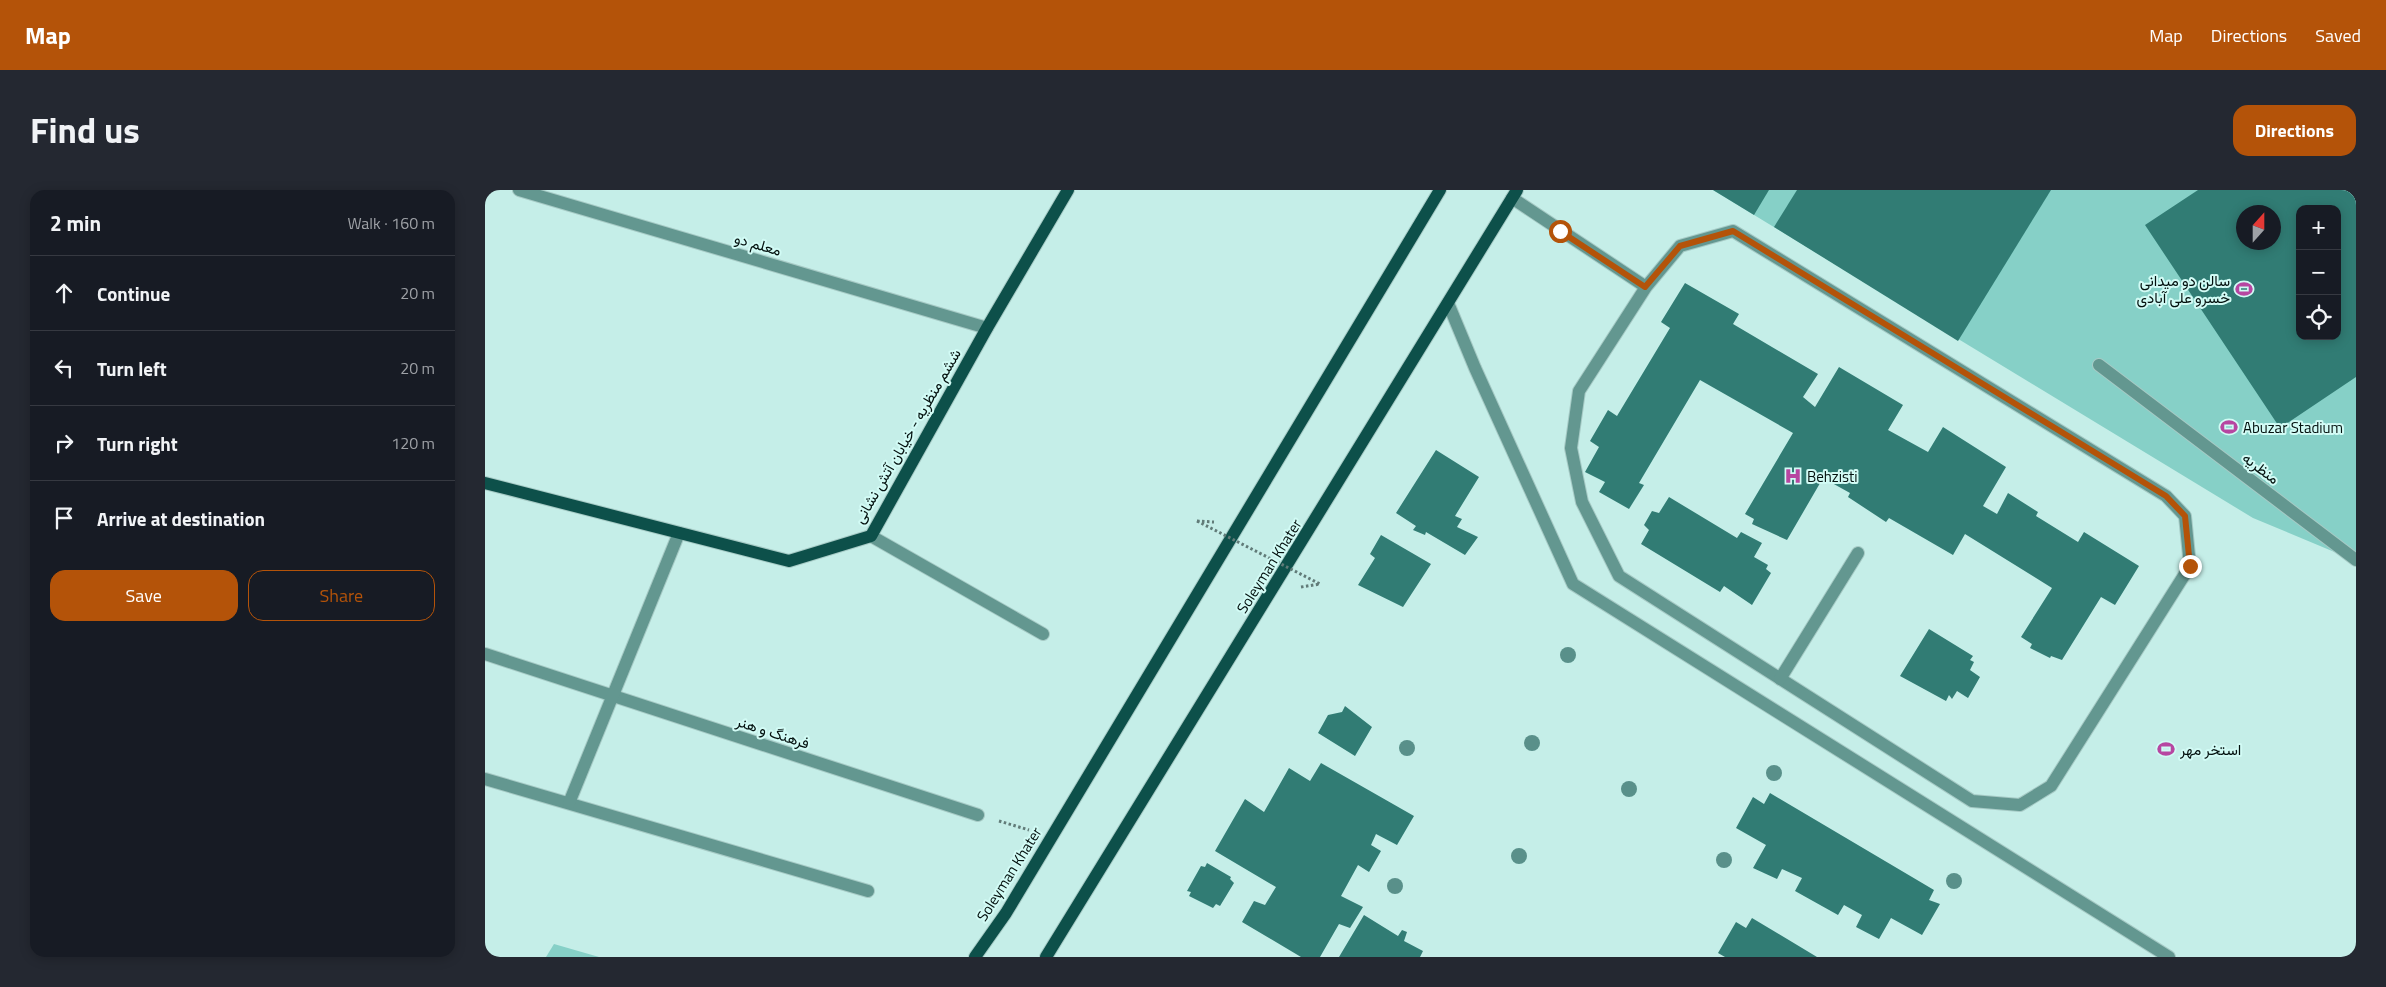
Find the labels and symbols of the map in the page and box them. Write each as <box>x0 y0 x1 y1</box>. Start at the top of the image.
north arrow <box>2236 205 2281 250</box>
route start <box>1549 220 1572 243</box>
street label: معلم دو <box>732 226 784 262</box>
place label: سالن دو میدانی خسرو علی آبادی <box>2137 269 2230 309</box>
sports icon: سالن دو میدانی خسرو علی آبادی <box>2234 279 2254 299</box>
street label: ششم منظریه - خیابان آتش نشانی <box>847 344 967 528</box>
place label: Abuzar Stadium <box>2243 416 2343 439</box>
sports icon: Abuzar Stadium <box>2219 417 2239 437</box>
street label: منظریه <box>2238 446 2284 490</box>
place label: Behzisti <box>1807 465 1858 488</box>
hospital icon: Behzisti <box>1783 466 1803 486</box>
street label: Soleyman Khater <box>1231 514 1307 618</box>
route end <box>2179 555 2202 578</box>
street label: فرهنگ و هنر <box>733 709 813 755</box>
place label: استخر مهر <box>2179 738 2241 761</box>
sports icon: استخر مهر <box>2156 739 2176 759</box>
street label: Soleyman Khater <box>971 822 1047 926</box>

